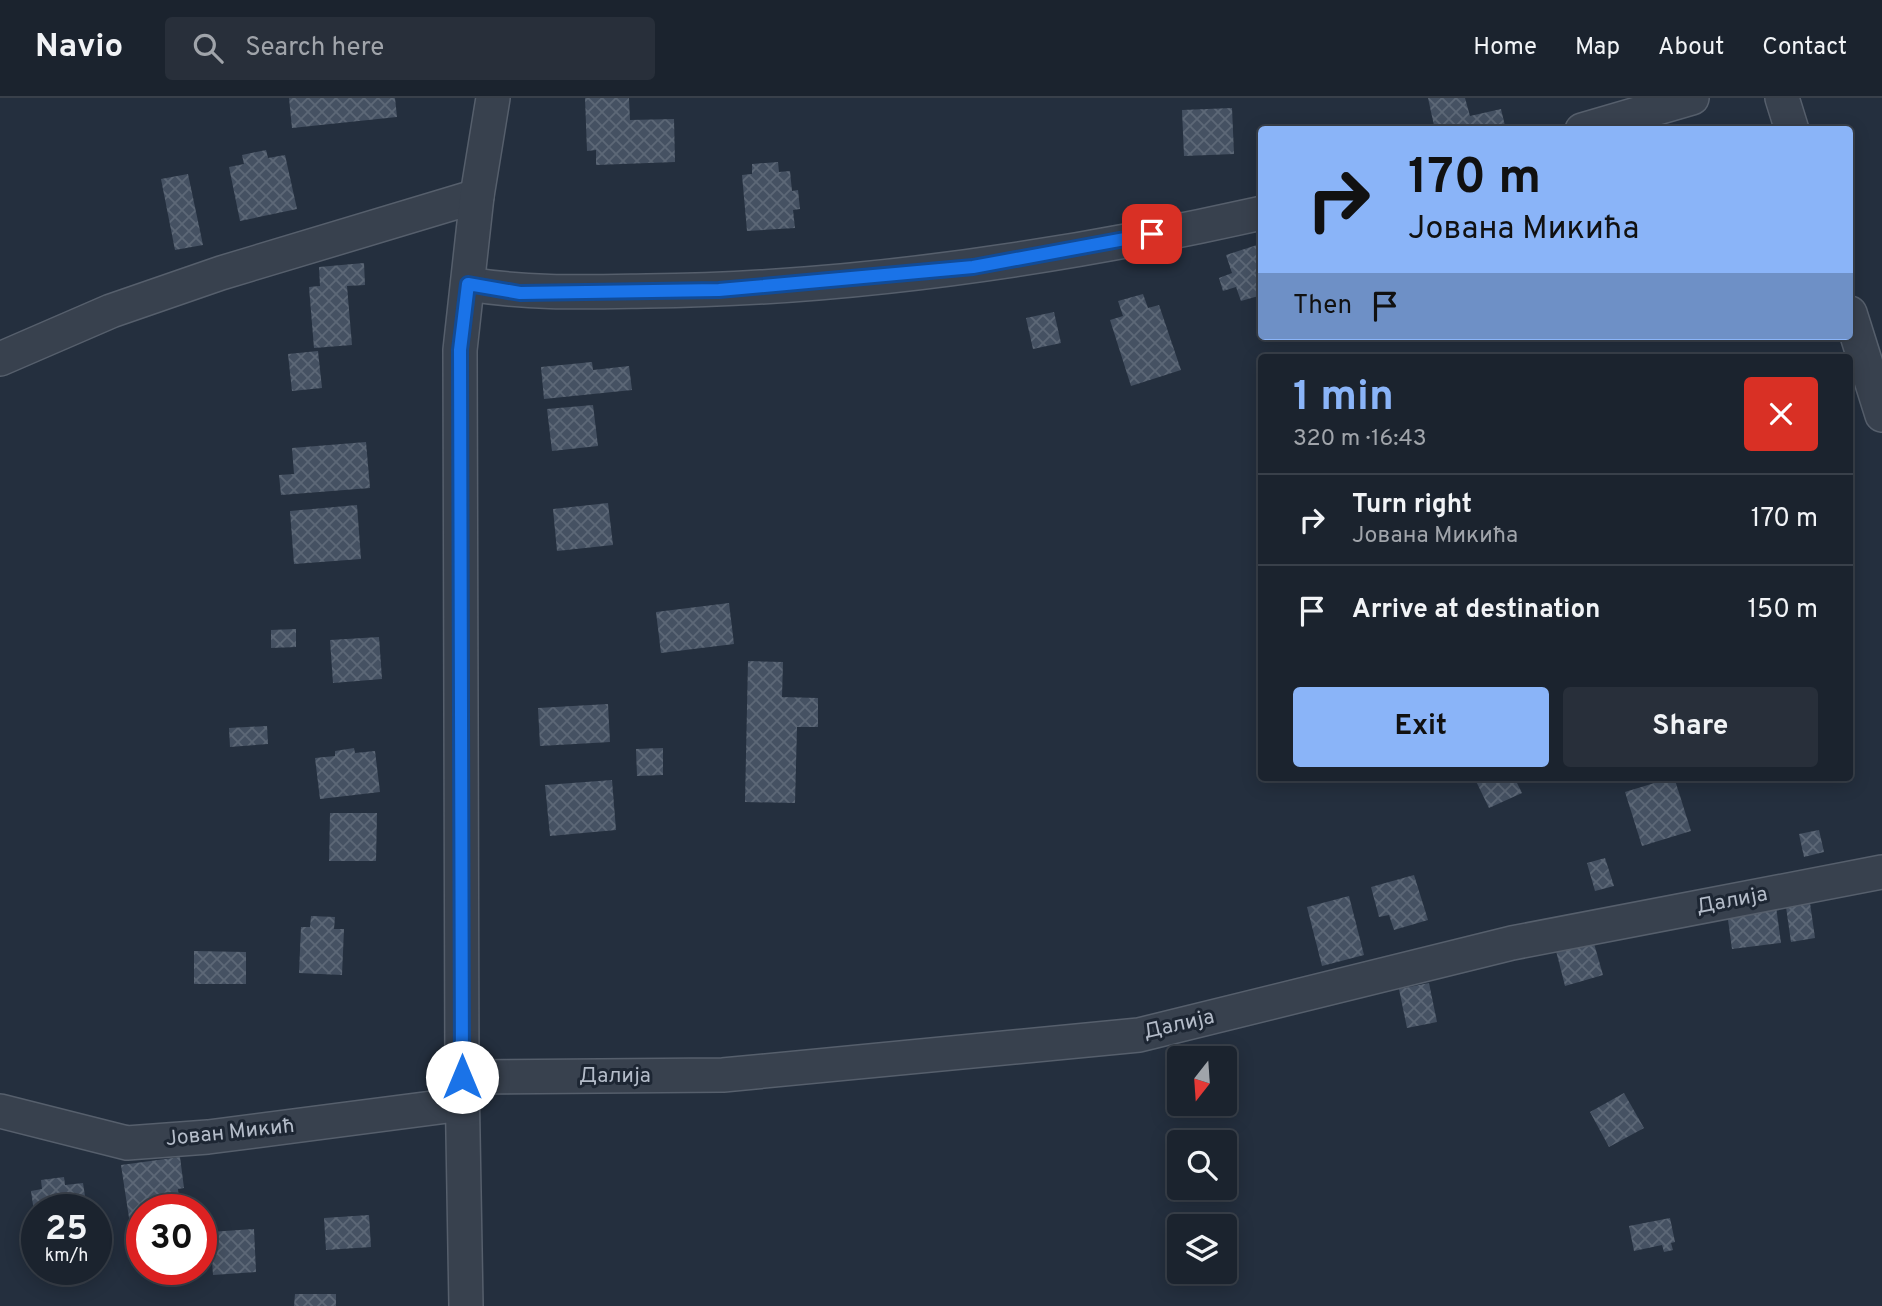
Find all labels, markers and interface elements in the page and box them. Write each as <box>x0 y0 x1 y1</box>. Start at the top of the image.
search box <box>165 17 655 80</box>
text: Navio <box>35 27 123 69</box>
icon: search <box>189 29 227 67</box>
text: Search here <box>245 32 384 65</box>
text: Home <box>1473 33 1537 63</box>
text: Map <box>1575 33 1620 63</box>
text: About <box>1658 33 1724 63</box>
text: Contact <box>1762 33 1847 63</box>
text: 170 m <box>1408 149 1541 211</box>
icon: right <box>1293 154 1384 245</box>
pin <box>1122 204 1182 264</box>
text: Јована Микића <box>1408 210 1639 250</box>
icon: arrive <box>1133 215 1171 253</box>
icon: arrive <box>1366 287 1404 325</box>
text: Then <box>1293 290 1352 323</box>
text: 1 min <box>1293 372 1394 425</box>
button: close <box>1744 377 1818 451</box>
text: 320 m · 16:43 <box>1293 425 1427 454</box>
text: Turn right <box>1352 489 1472 522</box>
icon: right <box>1293 501 1331 539</box>
text: 170 m <box>1751 503 1818 536</box>
text: Јована Микића <box>1352 522 1518 551</box>
icon: arrive <box>1293 592 1331 630</box>
text: Arrive at destination <box>1352 594 1600 627</box>
text: 150 m <box>1747 594 1818 627</box>
button: Exit <box>1293 687 1549 767</box>
button: Share <box>1563 687 1818 767</box>
street label: Далија <box>1694 881 1770 921</box>
street label: Далија <box>1141 1004 1217 1046</box>
position arrow <box>425 1040 499 1114</box>
north arrow <box>1167 1046 1237 1116</box>
map controls <box>1167 1046 1237 1284</box>
street label: Далија <box>579 1063 651 1090</box>
street label: Јован Микић <box>164 1113 296 1153</box>
button: search <box>1167 1130 1237 1200</box>
speed limit sign: 30 <box>126 1194 217 1285</box>
text: 25 <box>45 1208 88 1252</box>
button: layers <box>1167 1214 1237 1284</box>
text: km/h <box>45 1245 88 1268</box>

